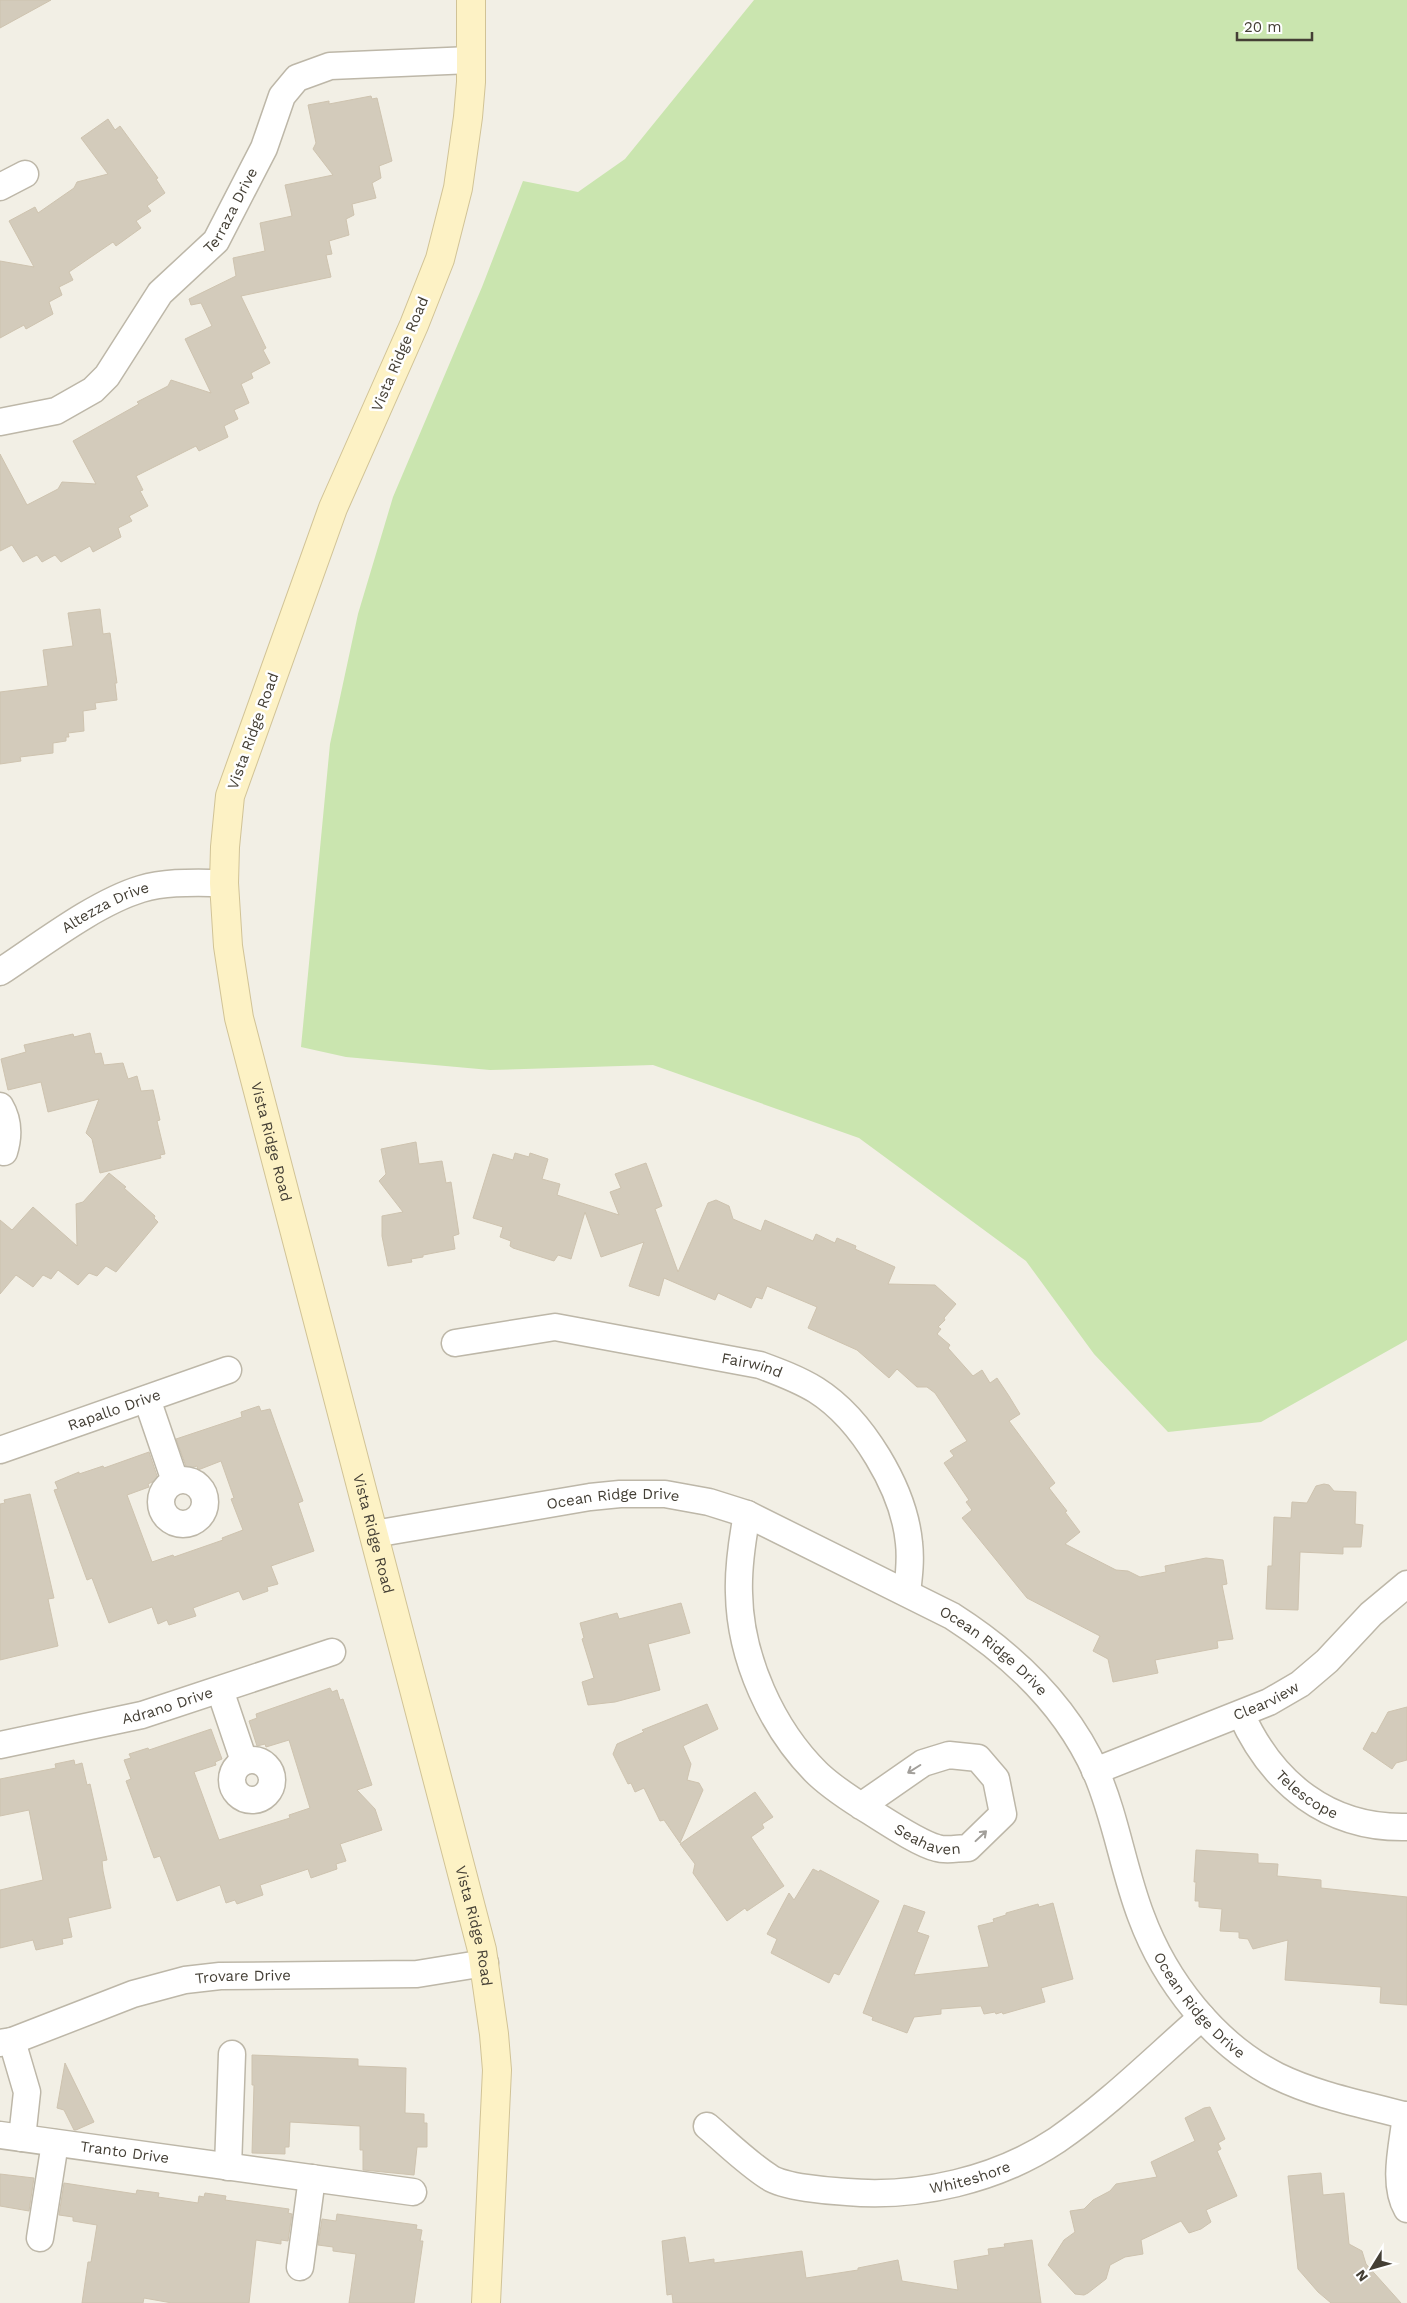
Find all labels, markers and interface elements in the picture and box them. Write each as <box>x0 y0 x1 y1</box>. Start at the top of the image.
scale bar <box>1237 10 1312 42</box>
text: 20 m <box>1244 18 1282 36</box>
street label: Terraza Drive <box>200 165 261 257</box>
street label: Vista Ridge Road <box>368 294 432 414</box>
street label: Vista Ridge Road <box>224 670 282 792</box>
street label: Altezza Drive <box>58 878 151 937</box>
street label: Vista Ridge Road <box>247 1080 295 1203</box>
street label: Fairwind <box>720 1349 785 1382</box>
street label: Rapallo Drive <box>65 1385 163 1434</box>
street label: Vista Ridge Road <box>349 1472 398 1595</box>
street label: Ocean Ridge Drive <box>545 1485 681 1513</box>
street label: Ocean Ridge Drive <box>937 1602 1051 1699</box>
street label: Clearview <box>1231 1677 1303 1724</box>
street label: Adrano Drive <box>120 1683 215 1728</box>
one-way arrow <box>907 1764 921 1774</box>
street label: Telescope <box>1272 1766 1341 1823</box>
street label: Seahaven <box>891 1820 961 1858</box>
one-way arrow <box>975 1830 987 1842</box>
street label: Vista Ridge Road <box>451 1864 496 1987</box>
street label: Ocean Ridge Drive <box>1150 1949 1249 2062</box>
street label: Trovare Drive <box>194 1966 291 1988</box>
street label: Tranto Drive <box>79 2137 170 2167</box>
street label: Whiteshore <box>928 2157 1013 2198</box>
north arrow <box>1347 2243 1397 2293</box>
text: N <box>1352 2267 1371 2285</box>

